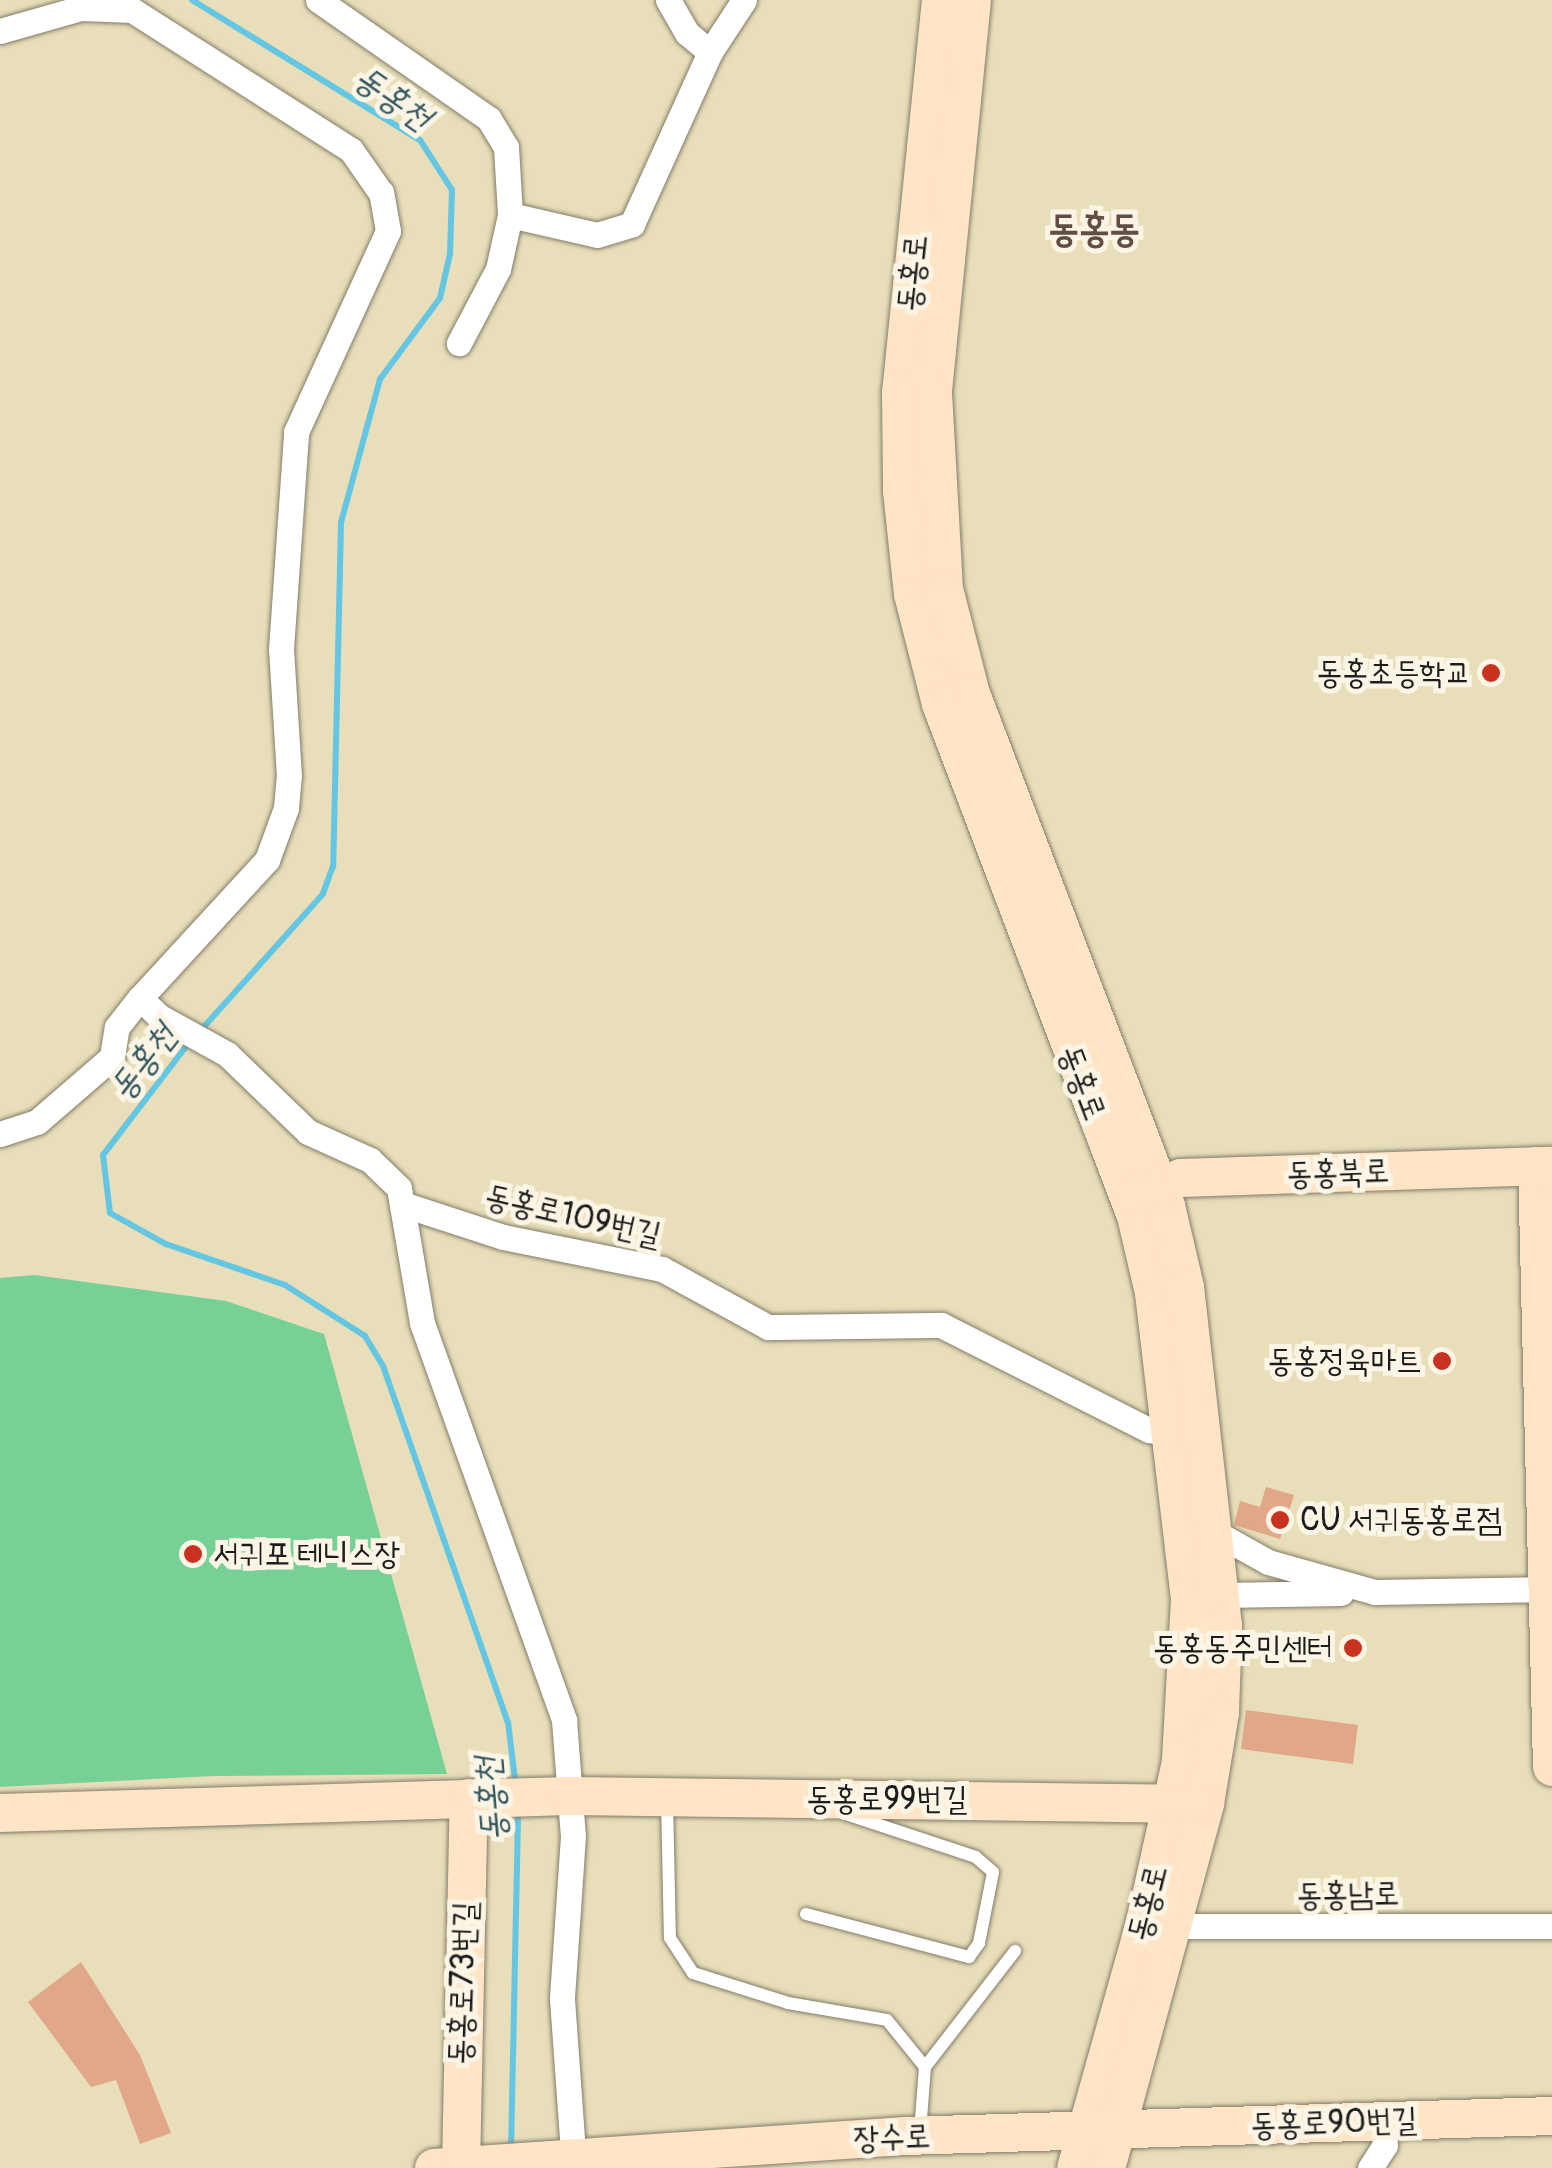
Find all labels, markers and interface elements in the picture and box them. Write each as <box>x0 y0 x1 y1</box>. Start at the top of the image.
water label: 동홍천 <box>346 57 440 139</box>
district label: 동홍동 <box>1048 207 1140 253</box>
street label: 동홍로 <box>890 233 936 313</box>
place label: 동홍초등학교 <box>1316 654 1471 692</box>
marker: 동홍초등학교 <box>1480 662 1502 684</box>
water label: 동홍천 <box>100 1016 186 1108</box>
street label: 동홍로 <box>1050 1040 1114 1126</box>
street label: 동홍북로 <box>1286 1152 1390 1194</box>
street label: 동홍로109번길 <box>481 1177 665 1255</box>
place label: 동홍정육마트 <box>1267 1342 1422 1380</box>
marker: 동홍정육마트 <box>1431 1350 1453 1372</box>
place label: CU 서귀동홍로점 <box>1300 1501 1502 1539</box>
marker: CU 서귀동홍로점 <box>1269 1509 1291 1531</box>
place label: 서귀포 테니스장 <box>213 1535 400 1573</box>
marker: 서귀포 테니스장 <box>182 1543 204 1565</box>
place label: 동홍동주민센터 <box>1153 1629 1333 1667</box>
marker: 동홍동주민센터 <box>1342 1637 1364 1659</box>
water label: 동홍천 <box>466 1755 516 1843</box>
street label: 동홍로99번길 <box>806 1780 968 1818</box>
street label: 동홍로 <box>1120 1861 1176 1945</box>
street label: 동홍남로 <box>1296 1875 1400 1915</box>
street label: 동홍로73번길 <box>441 1901 485 2065</box>
street label: 동홍로90번길 <box>1250 2101 1418 2145</box>
street label: 장수로 <box>853 2117 931 2159</box>

